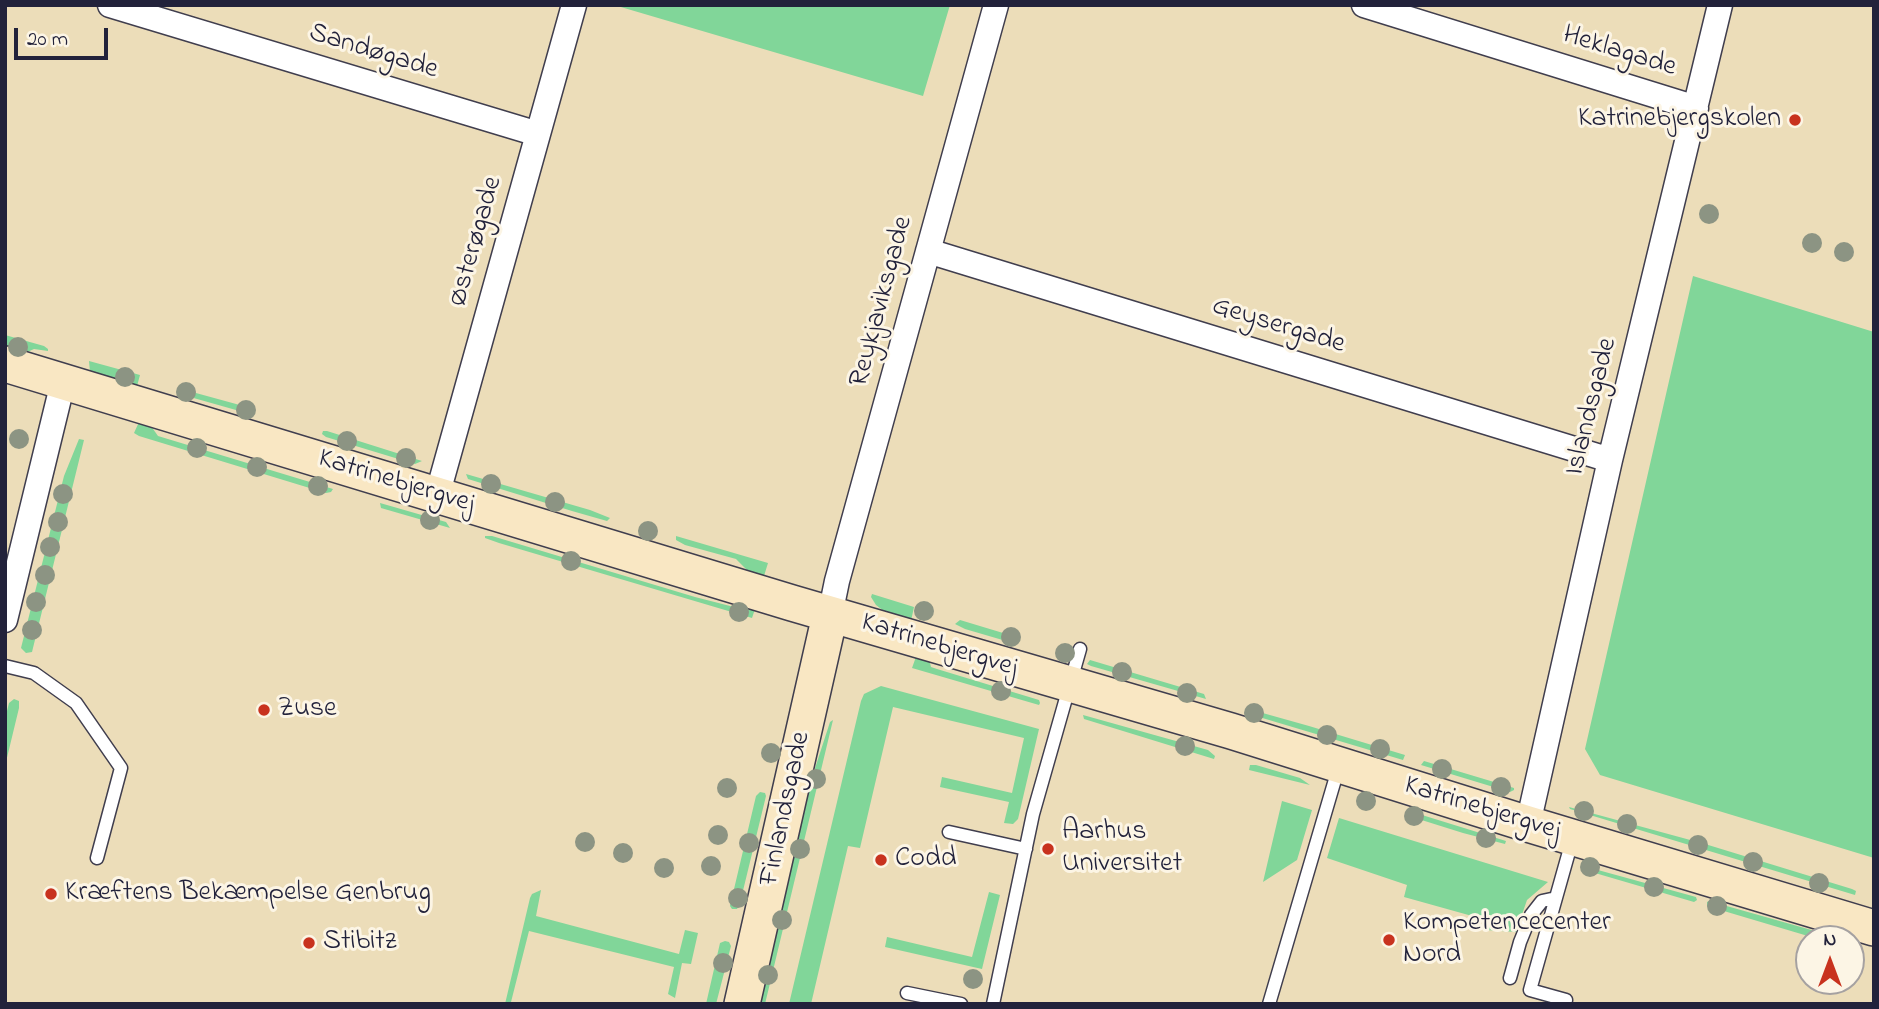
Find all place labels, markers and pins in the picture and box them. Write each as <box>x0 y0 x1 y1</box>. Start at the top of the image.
place label: Katrinebjergskolen <box>1578 103 1781 137</box>
marker: Katrinebjergskolen <box>1787 112 1803 128</box>
place label: Zuse <box>278 693 337 727</box>
marker: Zuse <box>256 702 272 718</box>
place label: Aarhus Universitet <box>1062 816 1182 882</box>
marker: Aarhus Universitet <box>1040 841 1056 857</box>
place label: Codd <box>895 843 956 877</box>
marker: Codd <box>873 852 889 868</box>
place label: Kræftens Bekæmpelse Genbrug <box>65 877 431 911</box>
marker: Kræftens Bekæmpelse Genbrug <box>43 886 59 902</box>
place label: Kompetencecenter Nord <box>1403 907 1611 973</box>
place label: Stibitz <box>323 926 396 960</box>
marker: Kompetencecenter Nord <box>1381 932 1397 948</box>
marker: Stibitz <box>301 935 317 951</box>

